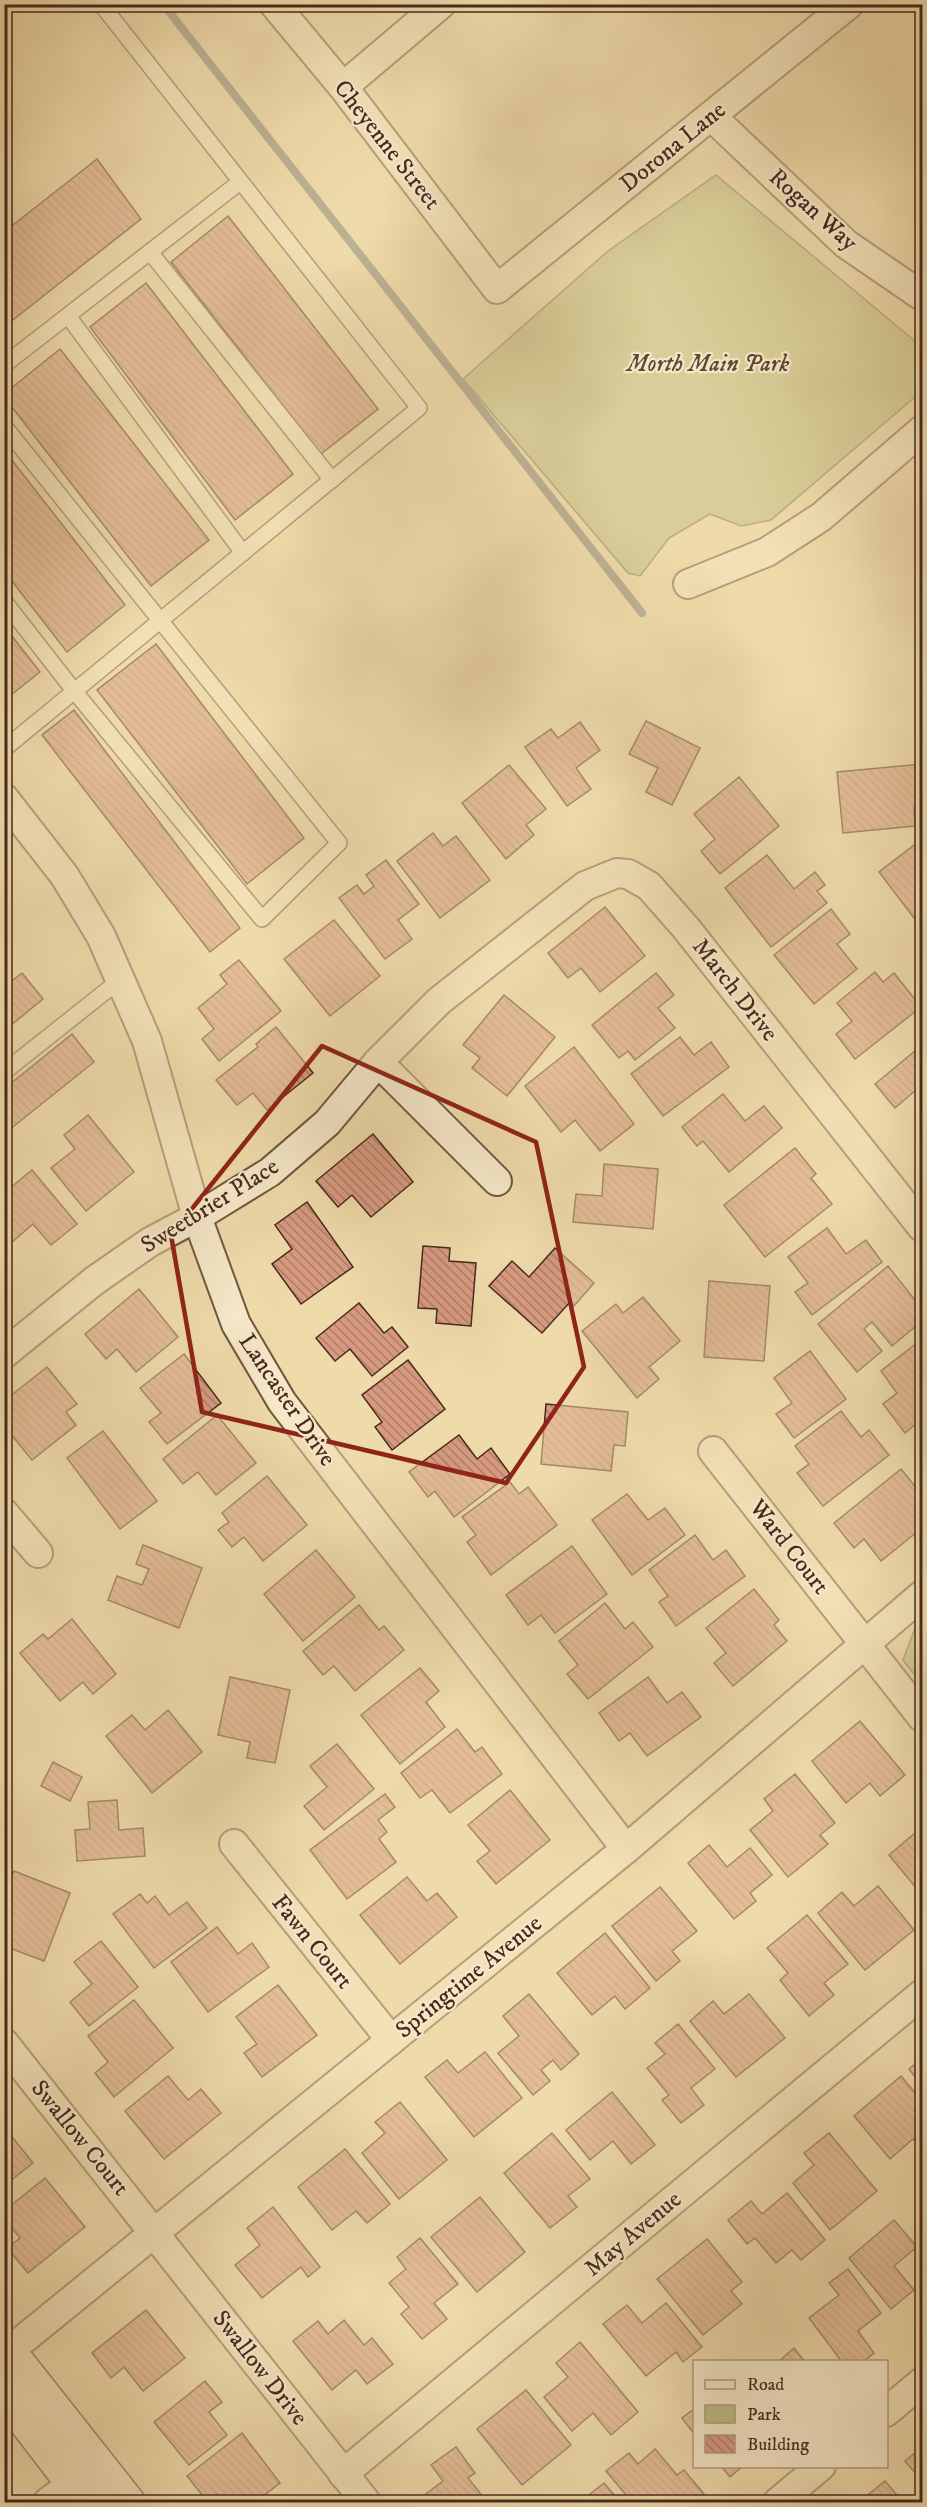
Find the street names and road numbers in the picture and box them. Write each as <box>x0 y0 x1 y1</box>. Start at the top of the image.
street label: Cheyenne Street <box>327 74 447 216</box>
street label: Dorona Lane <box>614 95 732 199</box>
street label: Rogan Way <box>762 162 864 258</box>
street label: March Drive <box>685 933 785 1048</box>
street label: Sweetbrier Place <box>135 1152 285 1260</box>
street label: Lancaster Drive <box>232 1328 342 1472</box>
street label: Ward Court <box>742 1493 836 1601</box>
street label: Fawn Court <box>265 1889 359 1996</box>
street label: Springtime Avenue <box>390 1909 548 2045</box>
street label: Swallow Court <box>24 2074 136 2202</box>
street label: May Avenue <box>578 2185 688 2283</box>
street label: Swallow Drive <box>206 2304 314 2432</box>

